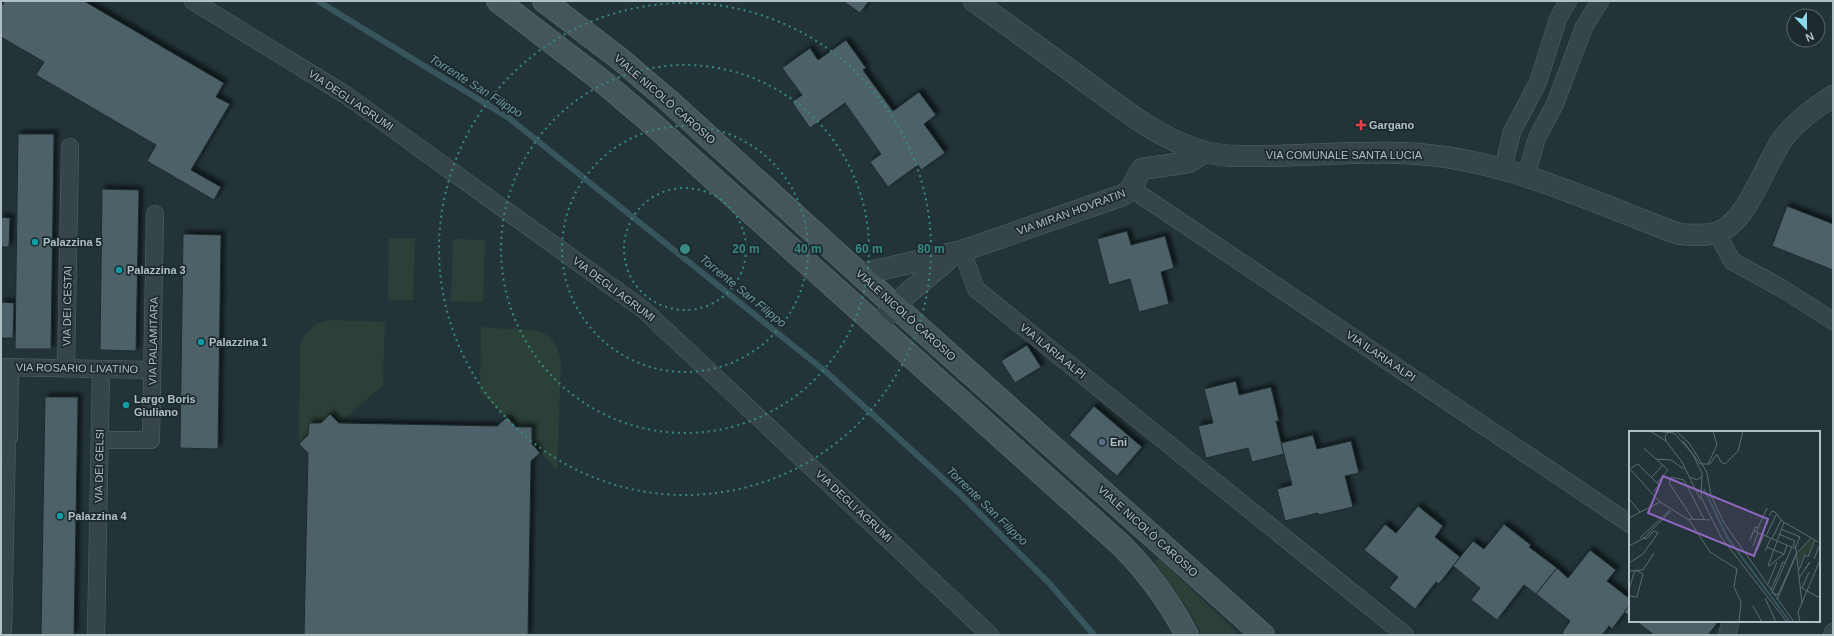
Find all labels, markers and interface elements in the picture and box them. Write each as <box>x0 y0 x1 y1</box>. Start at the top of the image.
north arrow <box>1786 8 1826 48</box>
text: N <box>1804 30 1816 44</box>
water label: Torrente San Filippo <box>427 52 526 121</box>
street label: VIALE NICOLÒ CAROSIO <box>612 52 718 147</box>
street label: VIA DEGLI AGRUMI <box>306 67 396 133</box>
place label: Gargano <box>1369 119 1415 131</box>
marker: Gargano <box>1356 120 1366 130</box>
street label: VIA COMUNALE SANTA LUCIA <box>1266 149 1423 161</box>
street label: VIA MIRAN HOVRATIN <box>1015 187 1127 237</box>
place label: Palazzina 5 <box>43 236 102 248</box>
marker: Palazzina 5 <box>30 237 40 247</box>
centre of rings <box>678 242 692 256</box>
text: 20 m <box>732 242 760 256</box>
text: 40 m <box>794 242 822 256</box>
text: 60 m <box>855 242 883 256</box>
text: 80 m <box>917 242 945 256</box>
water label: Torrente San Filippo <box>697 252 789 331</box>
street label: VIA DEGLI AGRUMI <box>571 254 657 324</box>
place label: Palazzina 3 <box>127 264 186 276</box>
marker: Palazzina 3 <box>114 265 124 275</box>
street label: VIA DEI CESTAI <box>60 266 74 346</box>
street label: VIALE NICOLÒ CAROSIO <box>854 267 959 363</box>
street label: VIA PALAMITARA <box>146 296 160 385</box>
street label: VIA ILARIA ALPI <box>1018 321 1088 381</box>
street label: VIA ILARIA ALPI <box>1344 328 1418 384</box>
place label: Palazzina 1 <box>209 336 268 348</box>
marker: Palazzina 1 <box>196 337 206 347</box>
street label: VIA ROSARIO LIVATINO <box>16 361 139 375</box>
place label: Largo Boris Giuliano <box>134 393 196 418</box>
marker: Largo Boris Giuliano <box>121 400 131 410</box>
street label: VIA DEI GELSI <box>92 429 106 503</box>
inset map <box>1629 431 1820 622</box>
place label: Eni <box>1110 436 1127 448</box>
marker: Eni <box>1097 437 1107 447</box>
water label: Torrente San Filippo <box>943 464 1031 549</box>
street label: VIA DEGLI AGRUMI <box>813 468 895 544</box>
street label: VIALE NICOLÒ CAROSIO <box>1096 483 1201 579</box>
place label: Palazzina 4 <box>68 510 128 522</box>
marker: Palazzina 4 <box>55 511 65 521</box>

